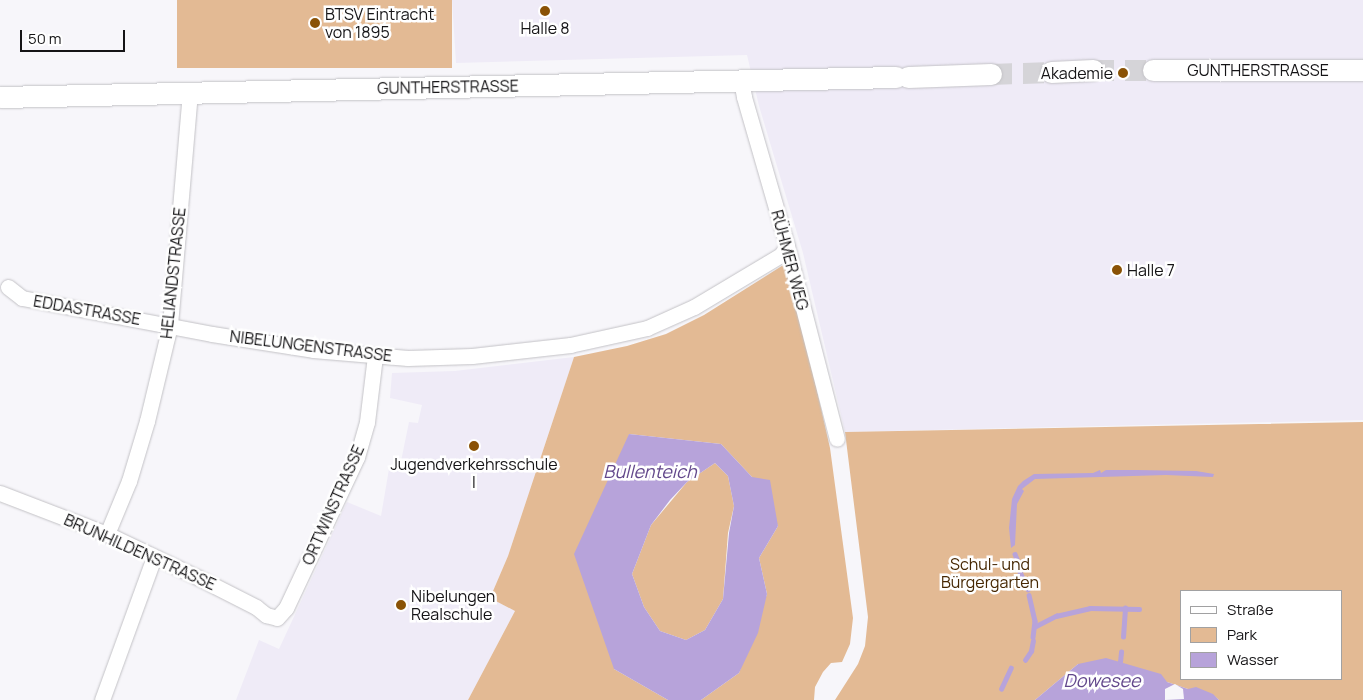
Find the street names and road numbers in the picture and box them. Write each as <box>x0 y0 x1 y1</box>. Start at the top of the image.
street label: GUNTHERSTRASSE <box>1187 60 1329 80</box>
street label: GUNTHERSTRASSE <box>377 76 519 98</box>
street label: HELIANDSTRASSE <box>157 206 189 340</box>
street label: RÜHMER WEG <box>767 208 813 312</box>
street label: EDDASTRASSE <box>32 291 142 329</box>
street label: NIBELUNGENSTRASSE <box>229 326 393 366</box>
street label: ORTWINSTRASSE <box>298 442 368 568</box>
street label: BRUNHILDENSTRASSE <box>61 510 219 594</box>

